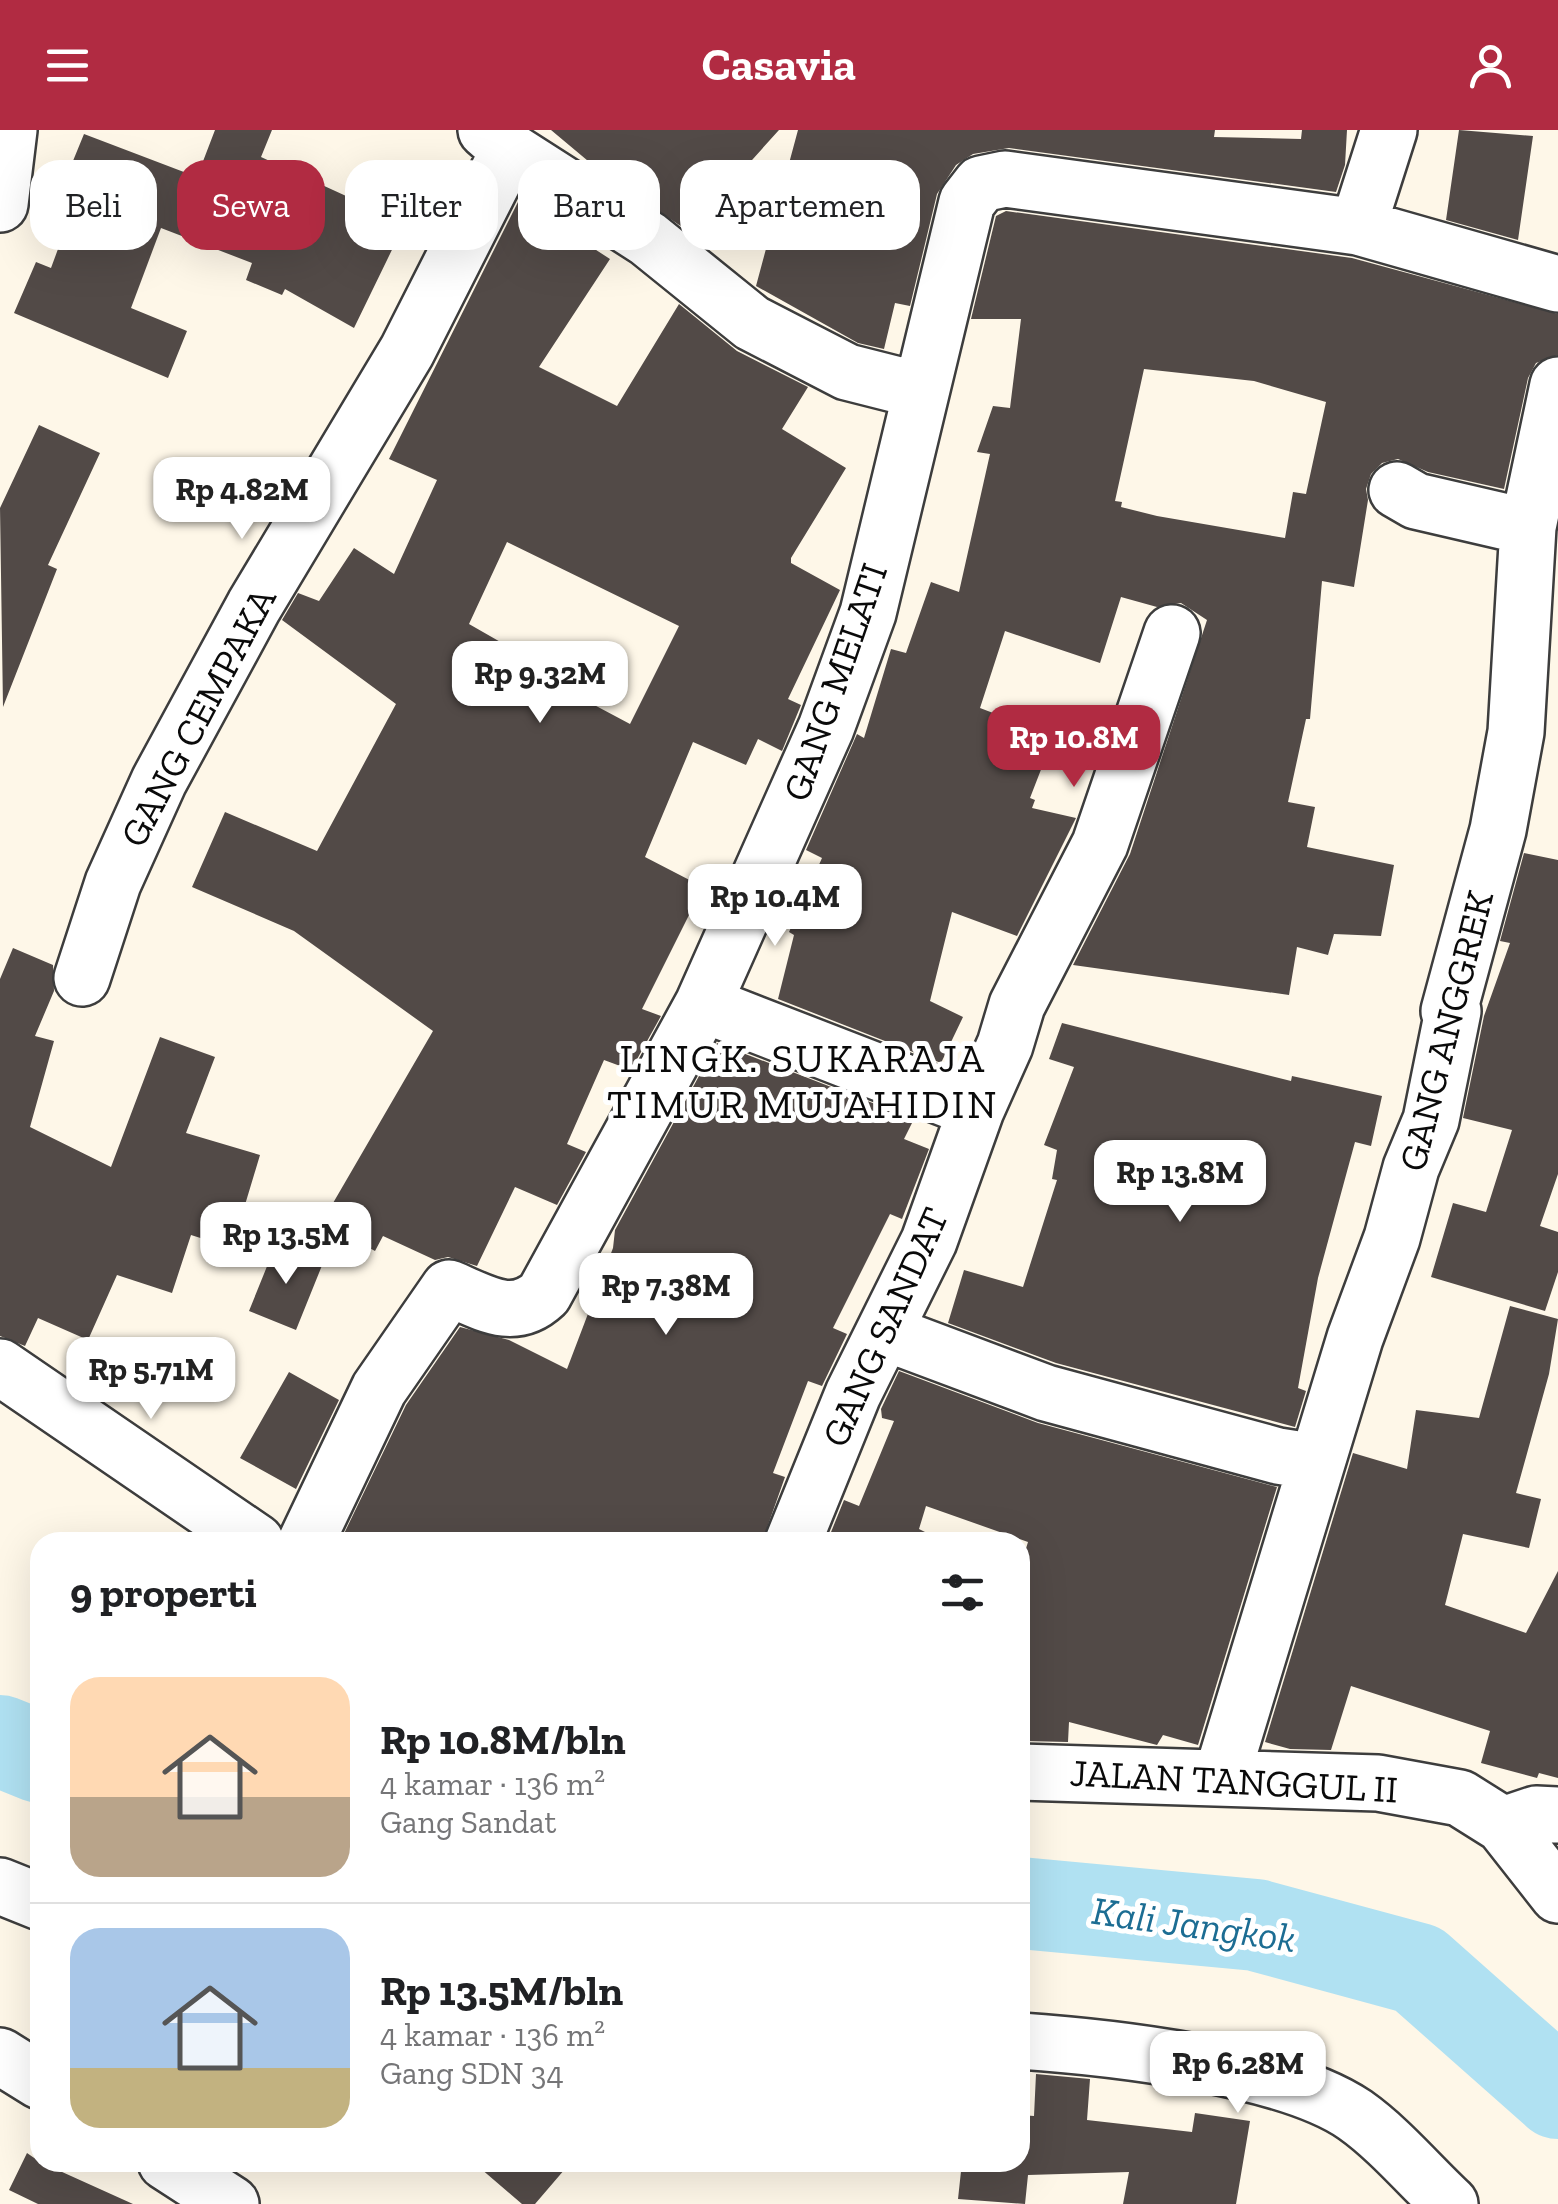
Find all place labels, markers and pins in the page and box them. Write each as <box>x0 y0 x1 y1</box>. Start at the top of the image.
pin: Rp 4.82M <box>139 457 345 542</box>
pin: Rp 9.32M <box>437 641 643 726</box>
pin: Rp 10.8M <box>971 705 1177 790</box>
pin: Rp 10.4M <box>672 864 878 949</box>
pin: Rp 13.8M <box>1077 1140 1283 1225</box>
pin: Rp 13.5M <box>183 1202 389 1287</box>
pin: Rp 7.38M <box>563 1253 769 1338</box>
pin: Rp 5.71M <box>48 1337 254 1422</box>
pin: Rp 6.28M <box>1135 2031 1341 2116</box>

